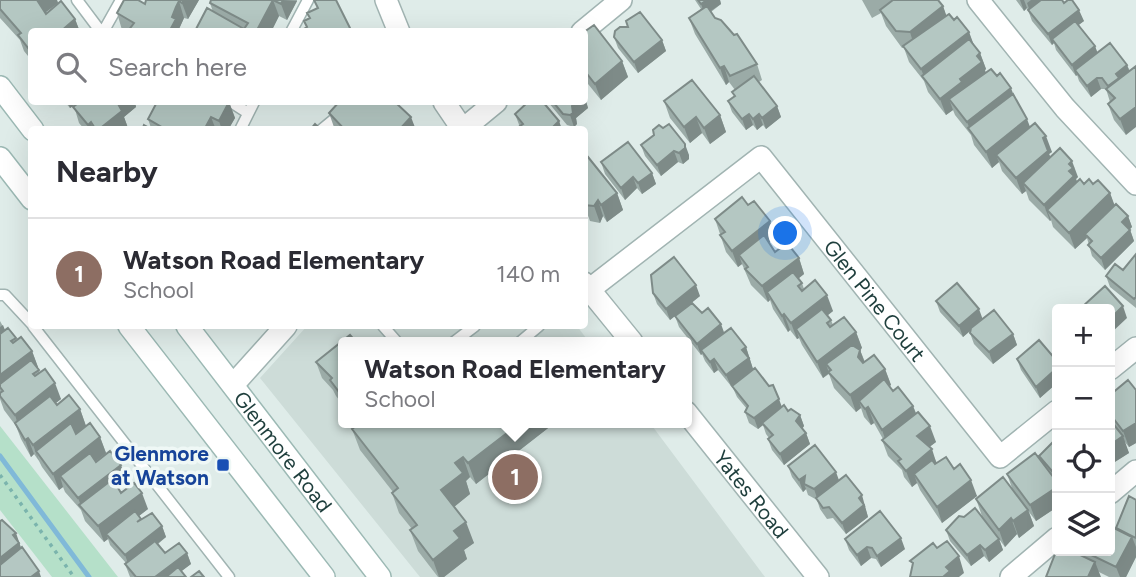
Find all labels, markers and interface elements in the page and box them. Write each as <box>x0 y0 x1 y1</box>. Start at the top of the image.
search box <box>28 28 588 105</box>
icon: search <box>52 48 90 86</box>
text: Search here <box>108 51 247 83</box>
text: Nearby <box>56 153 158 190</box>
your location <box>768 216 802 250</box>
street label: Glen Pine Court <box>819 234 931 366</box>
text: Watson Road Elementary <box>123 244 424 276</box>
text: 1 <box>74 260 84 288</box>
text: 140 m <box>496 260 560 288</box>
text: School <box>123 276 194 304</box>
map controls <box>1052 304 1115 556</box>
button: + <box>1052 304 1115 367</box>
popup <box>338 337 692 428</box>
text: Watson Road Elementary <box>364 353 666 385</box>
button: − <box>1052 367 1115 430</box>
text: School <box>364 385 436 413</box>
street label: Glenmore Road <box>229 386 338 517</box>
button: locate <box>1052 430 1115 493</box>
place label: Glenmore at Watson <box>111 441 209 490</box>
street label: Yates Road <box>709 445 794 543</box>
pin: 1 <box>492 451 538 503</box>
marker: Glenmore at Watson <box>215 457 231 473</box>
button: layers <box>1052 493 1115 556</box>

